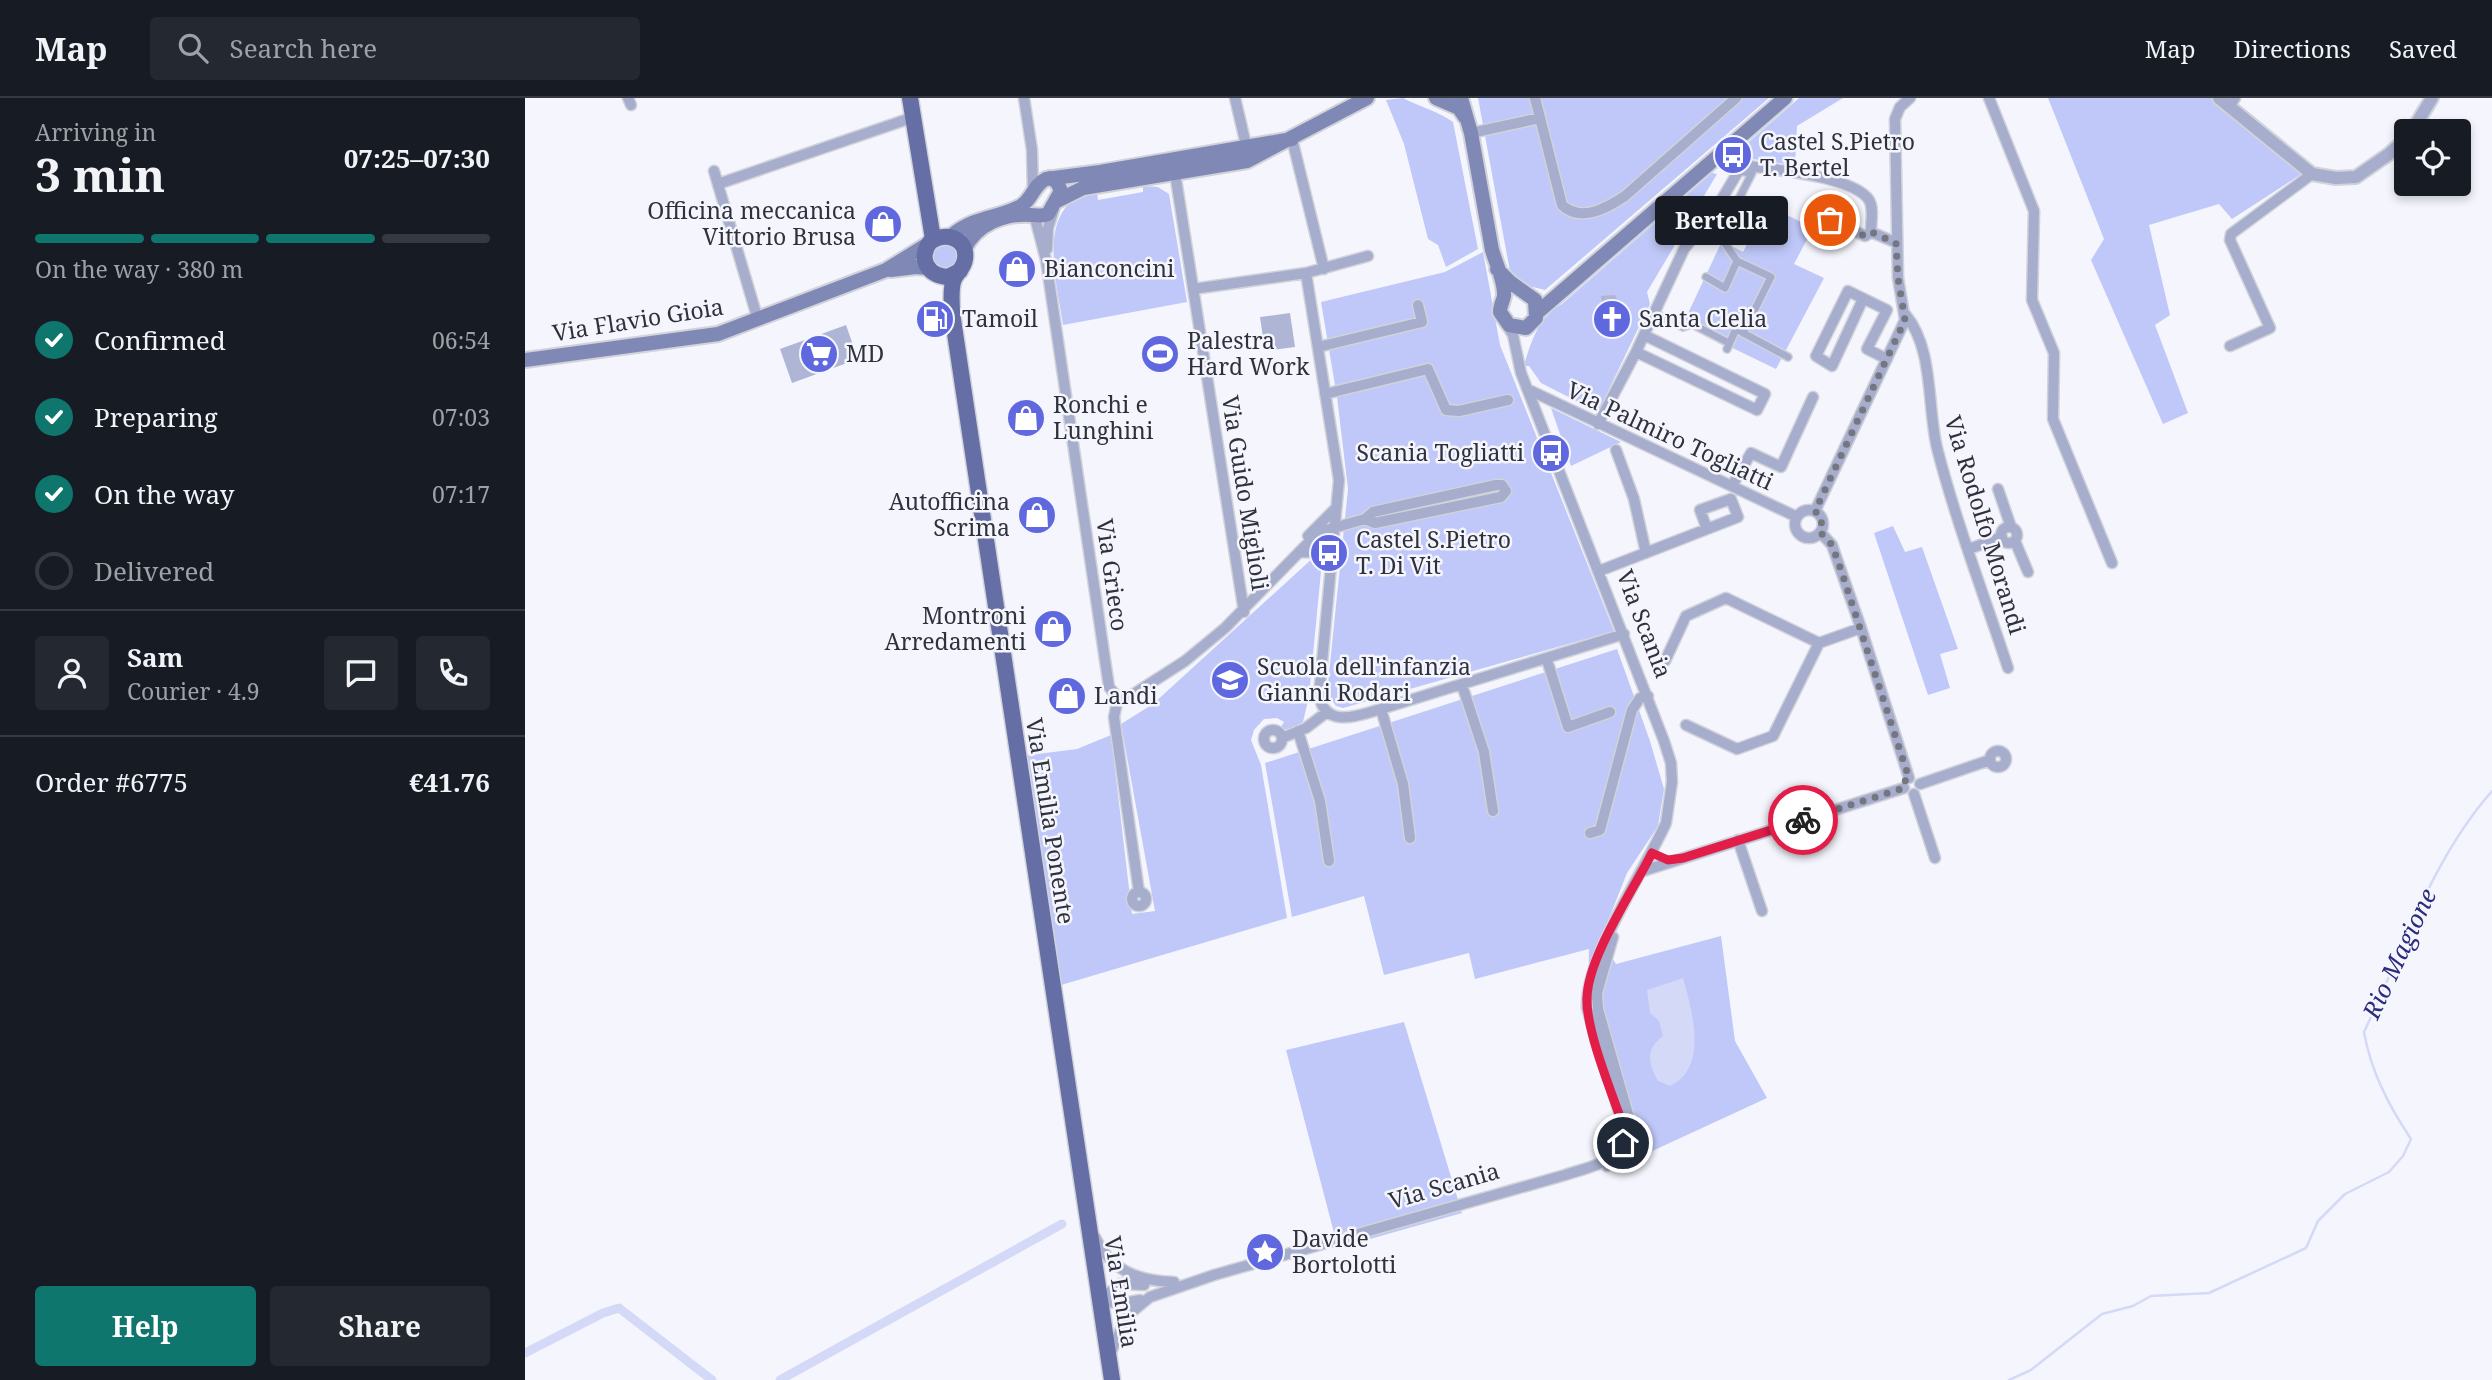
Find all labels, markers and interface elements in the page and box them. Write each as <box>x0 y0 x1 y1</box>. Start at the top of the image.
search box <box>150 17 640 80</box>
text: Map <box>35 26 108 71</box>
icon: search <box>174 29 212 67</box>
text: Search here <box>230 30 377 66</box>
text: Map <box>2145 32 2196 65</box>
text: Directions <box>2234 32 2351 65</box>
text: Saved <box>2389 32 2457 65</box>
text: Arriving in <box>35 116 156 148</box>
map controls <box>2394 119 2471 196</box>
button: locate <box>2394 119 2471 196</box>
place label: Castel S.Pietro T. Bertel <box>1760 125 1915 183</box>
bus stop icon: Castel S.Pietro T. Bertel <box>1712 134 1754 176</box>
text: 07:25–07:30 <box>344 140 490 176</box>
text: 3 min <box>35 143 165 205</box>
pin <box>1800 190 1860 250</box>
place label: Officina meccanica Vittorio Brusa <box>647 194 856 252</box>
callout: Bertella <box>1655 195 1788 244</box>
icon: bag <box>1811 201 1849 239</box>
shop icon: Officina meccanica Vittorio Brusa <box>862 203 904 245</box>
text: Bertella <box>1675 204 1768 236</box>
shop icon: Bianconcini <box>996 248 1038 290</box>
place label: Bianconcini <box>1044 252 1175 284</box>
text: On the way · 380 m <box>35 253 243 285</box>
street label: Via Flavio Gioia <box>550 290 726 348</box>
fuel station icon: Tamoil <box>914 298 956 340</box>
church icon: Santa Clelia <box>1591 298 1633 340</box>
place label: Tamoil <box>962 302 1038 334</box>
place label: Santa Clelia <box>1639 302 1767 334</box>
icon: check <box>35 321 73 359</box>
text: Confirmed <box>94 322 226 358</box>
text: 06:54 <box>432 324 490 356</box>
place label: Palestra Hard Work <box>1187 324 1310 382</box>
supermarket icon: MD <box>798 333 840 375</box>
sports icon: Palestra Hard Work <box>1139 333 1181 375</box>
place label: MD <box>846 337 884 369</box>
street label: Via Palmiro Togliatti <box>1562 373 1780 497</box>
place label: Ronchi e Lunghini <box>1053 388 1154 446</box>
street label: Via Guido Miglioli <box>1215 393 1277 593</box>
shop icon: Ronchi e Lunghini <box>1005 397 1047 439</box>
icon: check <box>35 398 73 436</box>
text: Preparing <box>94 399 218 435</box>
text: 07:03 <box>432 401 490 433</box>
street label: Via Rodolfo Morandi <box>1937 412 2035 638</box>
bus stop icon: Scania Togliatti <box>1530 432 1572 474</box>
place label: Scania Togliatti <box>1357 436 1525 468</box>
icon: check <box>35 475 73 513</box>
text: On the way <box>94 476 234 512</box>
text: 07:17 <box>432 478 490 510</box>
place label: Autofficina Scrima <box>889 485 1010 543</box>
shop icon: Autofficina Scrima <box>1016 494 1058 536</box>
street label: Via Grieco <box>1089 517 1137 633</box>
place label: Castel S.Pietro T. Di Vit <box>1356 523 1511 581</box>
bus stop icon: Castel S.Pietro T. Di Vit <box>1308 532 1350 574</box>
text: Delivered <box>94 553 214 589</box>
street label: Via Scania <box>1610 565 1680 682</box>
place label: Montroni Arredamenti <box>884 599 1027 657</box>
shop icon: Montroni Arredamenti <box>1032 608 1074 650</box>
button: person <box>35 636 109 710</box>
button: chat <box>324 636 398 710</box>
button: phone <box>416 636 490 710</box>
text: Sam <box>127 639 183 675</box>
place label: Scuola dell'infanzia Gianni Rodari <box>1257 650 1471 708</box>
school or university icon: Scuola dell'infanzia Gianni Rodari <box>1209 659 1251 701</box>
text: Courier · 4.9 <box>127 675 260 707</box>
shop icon: Landi <box>1046 675 1088 717</box>
place label: Landi <box>1094 679 1158 711</box>
street label: Via Emilia Ponente <box>1019 716 1083 926</box>
text: Order #6775 <box>35 764 188 800</box>
text: €41.76 <box>409 764 490 800</box>
courier <box>1768 785 1838 855</box>
icon: bike <box>1784 801 1822 839</box>
water label: Rio Magione <box>2354 883 2443 1025</box>
pin <box>1593 1113 1653 1173</box>
icon: home <box>1604 1124 1642 1162</box>
street label: Via Scania <box>1385 1154 1503 1216</box>
place label: Davide Bortolotti <box>1292 1222 1397 1280</box>
place icon: Davide Bortolotti <box>1244 1231 1286 1273</box>
street label: Via Emilia <box>1097 1234 1147 1350</box>
button: Help <box>35 1286 256 1366</box>
button: Share <box>270 1286 490 1366</box>

